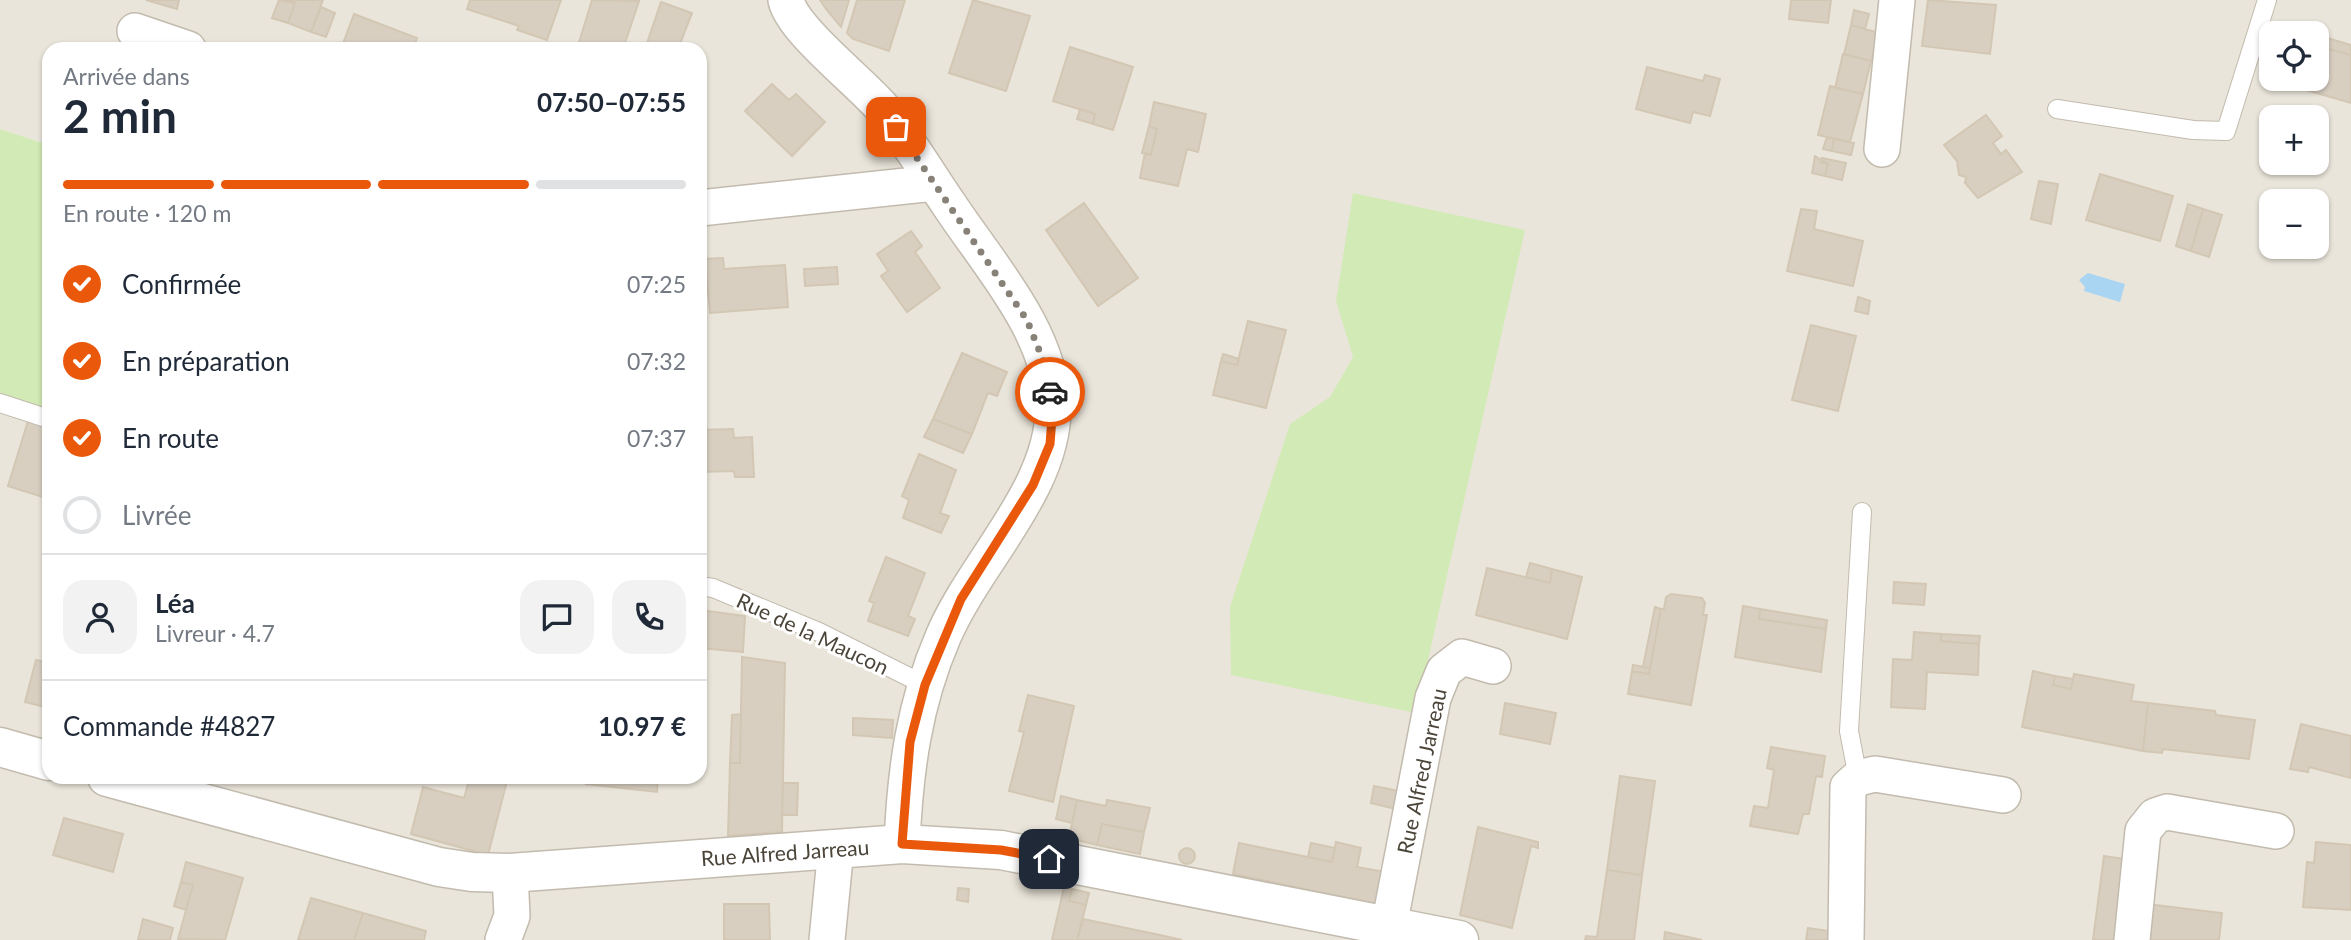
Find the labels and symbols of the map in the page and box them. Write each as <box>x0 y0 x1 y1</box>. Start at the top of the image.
pin <box>866 97 926 157</box>
courier <box>1015 357 1085 427</box>
street label: Rue de la Maucon <box>733 587 893 679</box>
street label: Rue Alfred Jarreau <box>1391 686 1451 856</box>
pin <box>1019 829 1079 889</box>
street label: Rue Alfred Jarreau <box>700 834 870 870</box>

